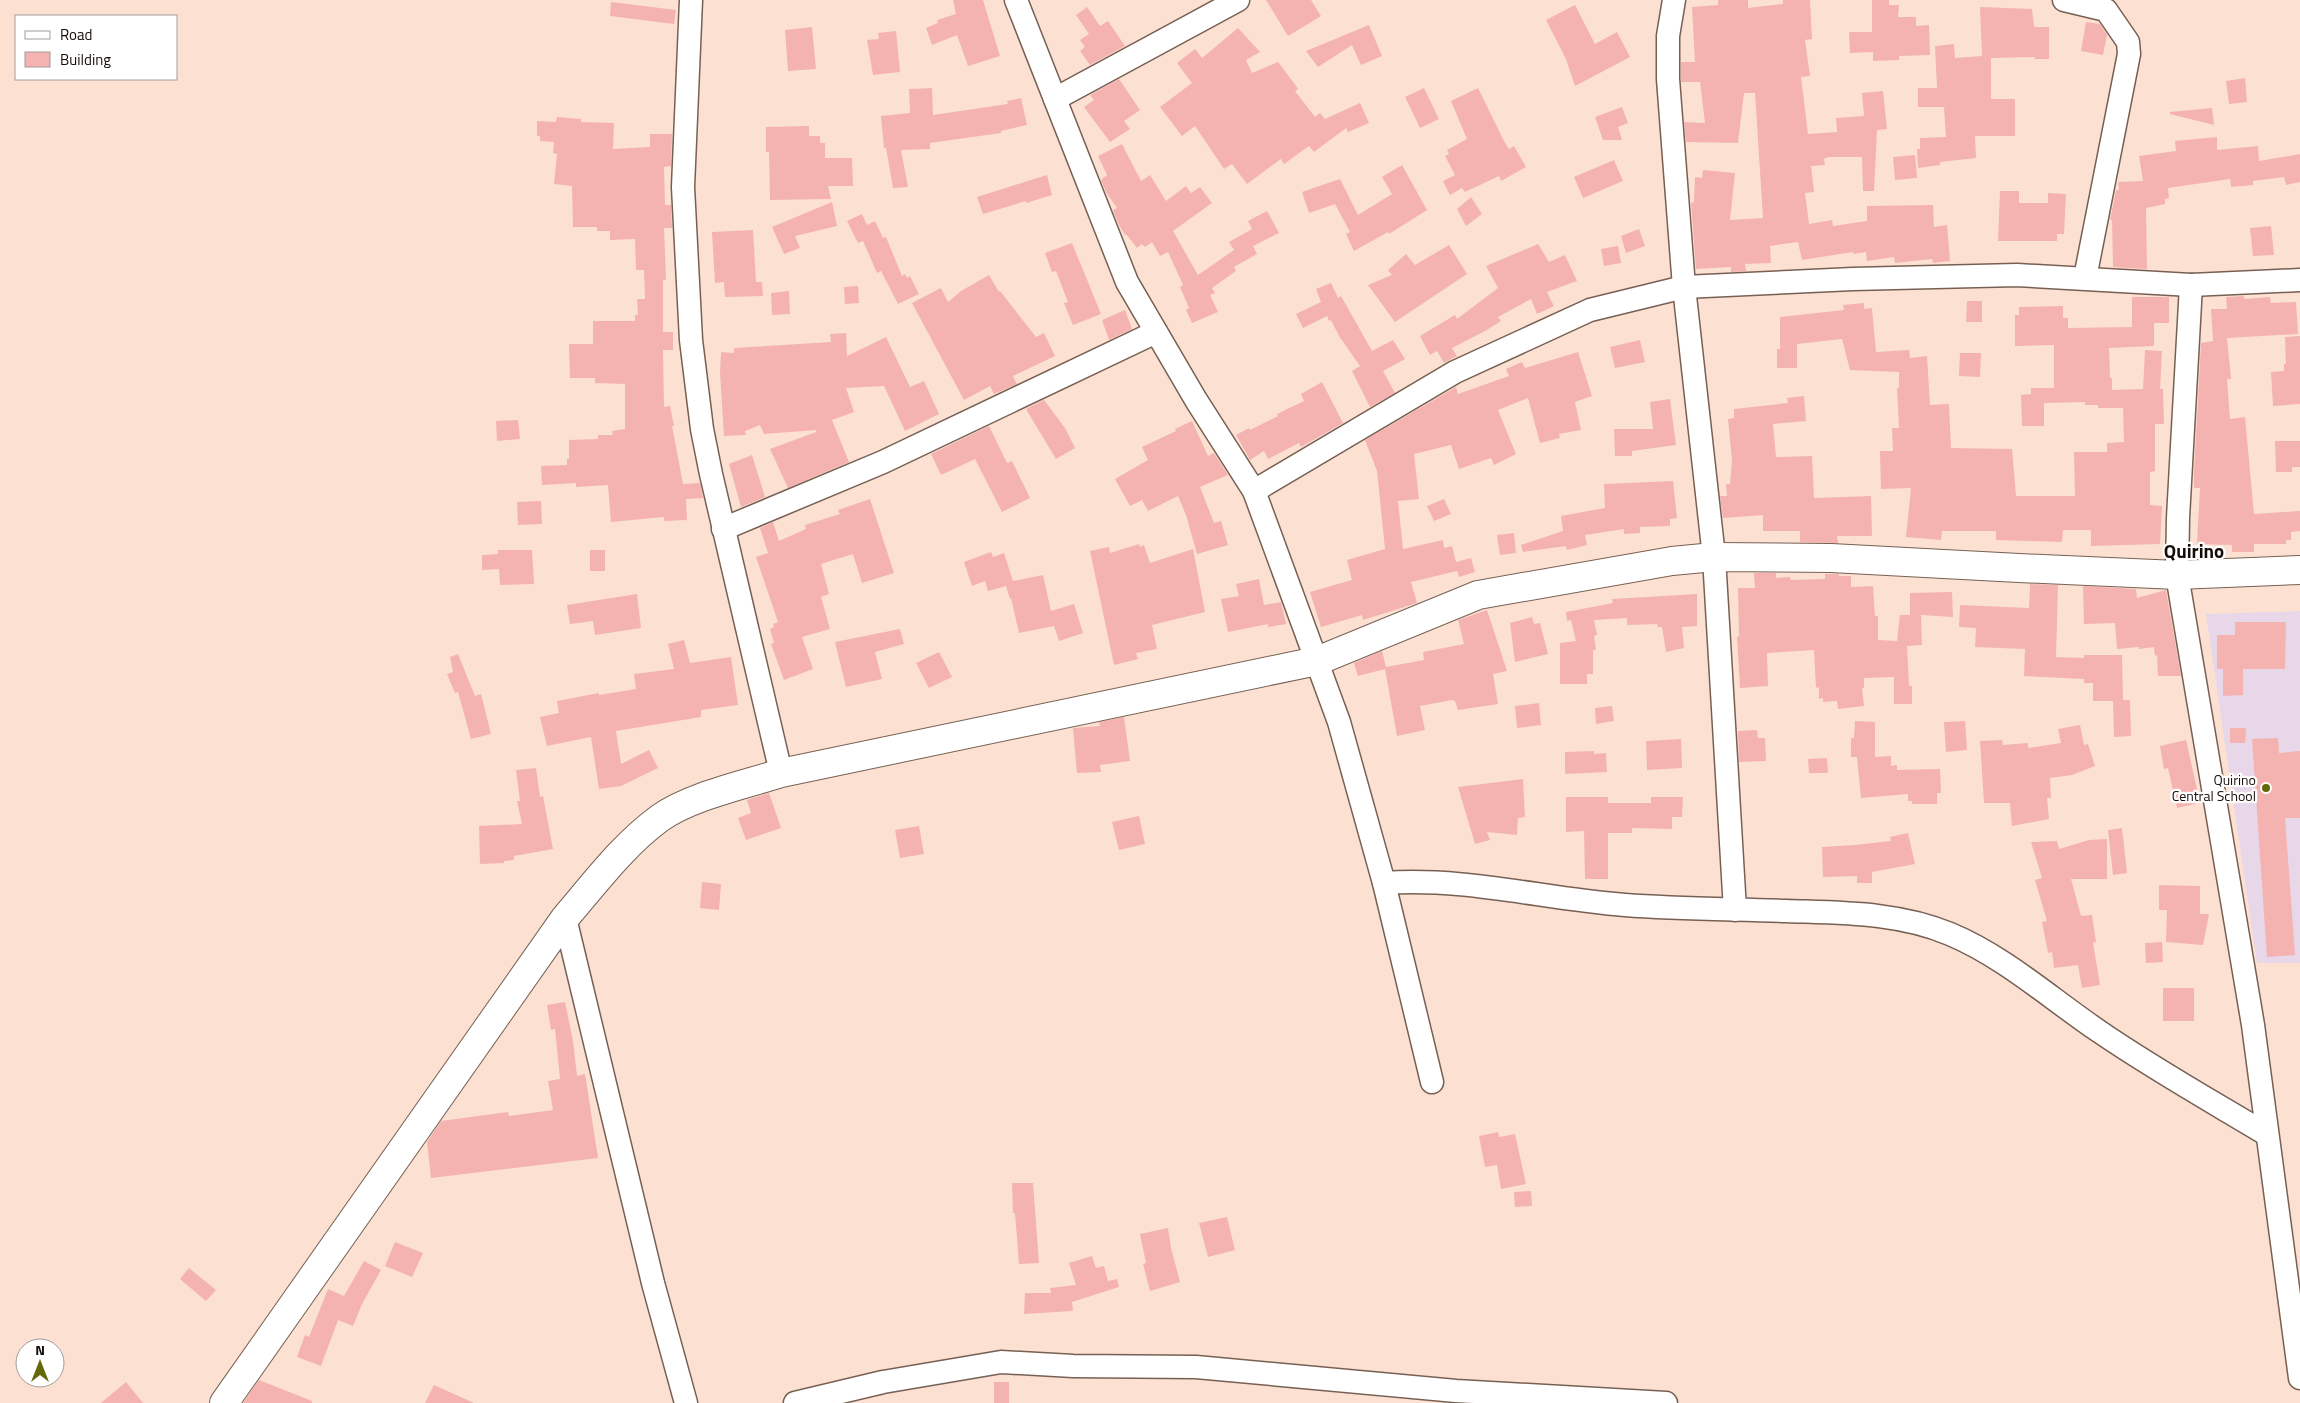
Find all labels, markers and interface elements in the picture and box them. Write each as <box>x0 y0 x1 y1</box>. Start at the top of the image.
legend <box>15 15 178 80</box>
text: Road <box>60 23 92 46</box>
text: Building <box>60 48 111 71</box>
district label: Quirino <box>2164 536 2224 565</box>
place label: Quirino Central School <box>2172 769 2256 806</box>
marker: Quirino Central School <box>2260 782 2272 794</box>
north arrow <box>15 1338 65 1388</box>
text: N <box>35 1339 45 1360</box>

